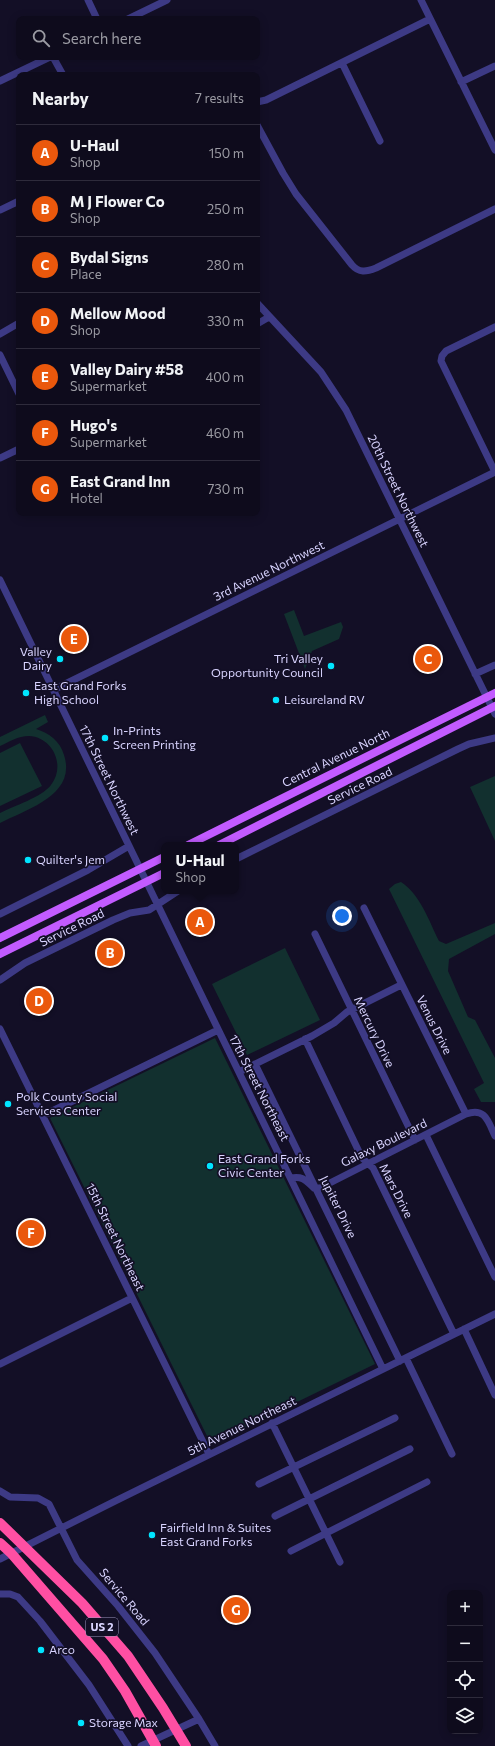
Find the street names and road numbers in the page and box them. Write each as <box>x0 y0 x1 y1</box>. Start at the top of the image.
street label: 20th Street Northwest <box>366 432 432 549</box>
street label: 3rd Avenue Northwest <box>211 537 326 603</box>
street label: 17th Street Northwest <box>77 722 143 837</box>
street label: Central Avenue North <box>280 725 392 789</box>
street label: Service Road <box>325 763 394 807</box>
street label: Service Road <box>37 905 106 949</box>
street label: Venus Drive <box>414 993 456 1056</box>
street label: Mercury Drive <box>352 994 398 1069</box>
street label: 17th Street Northeast <box>227 1032 293 1143</box>
street label: Galaxy Boulevard <box>338 1115 429 1169</box>
street label: Mars Drive <box>377 1161 417 1220</box>
street label: Jupiter Drive <box>317 1173 360 1240</box>
street label: 15th Street Northeast <box>84 1180 148 1293</box>
street label: 5th Avenue Northeast <box>185 1393 298 1457</box>
street label: Service Road <box>97 1565 153 1628</box>
road number: US 2 <box>86 1618 118 1636</box>

